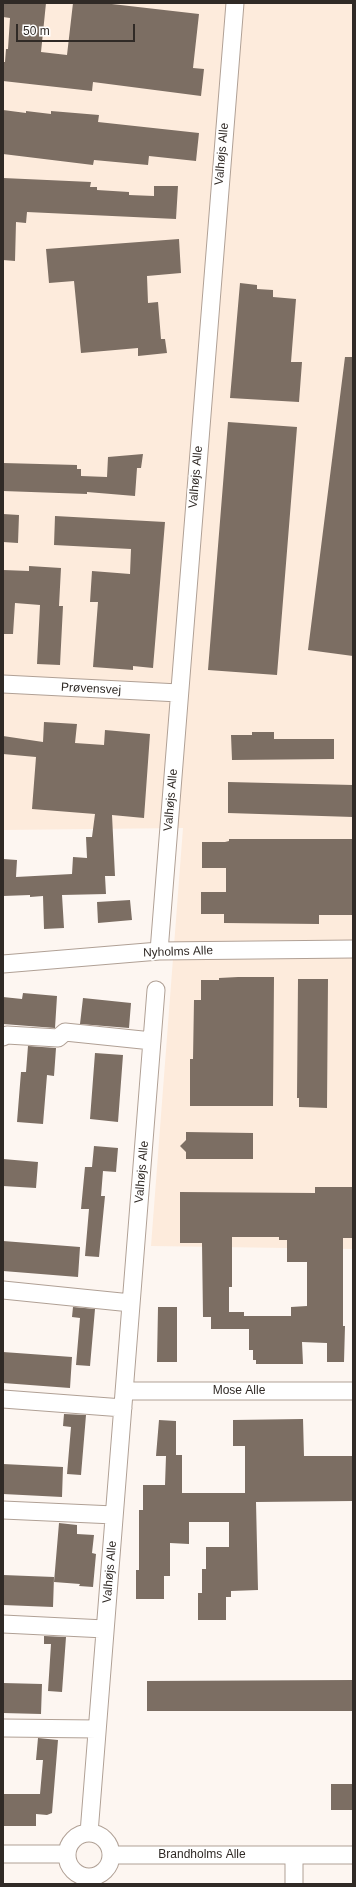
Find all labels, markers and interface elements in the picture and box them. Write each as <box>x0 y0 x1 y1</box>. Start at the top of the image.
scale bar <box>18 16 137 42</box>
text: 50 m <box>23 24 50 38</box>
street label: Valhøjs Alle <box>212 122 232 186</box>
street label: Valhøjs Alle <box>186 445 206 509</box>
street label: Prøvensvej <box>61 680 121 698</box>
street label: Valhøjs Alle <box>161 768 181 832</box>
street label: Nyholms Alle <box>143 944 213 960</box>
street label: Valhøjs Alle <box>132 1140 152 1204</box>
street label: Mose Alle <box>213 1384 265 1398</box>
street label: Valhøjs Alle <box>100 1540 120 1604</box>
street label: Brandholms Alle <box>158 1848 246 1862</box>

